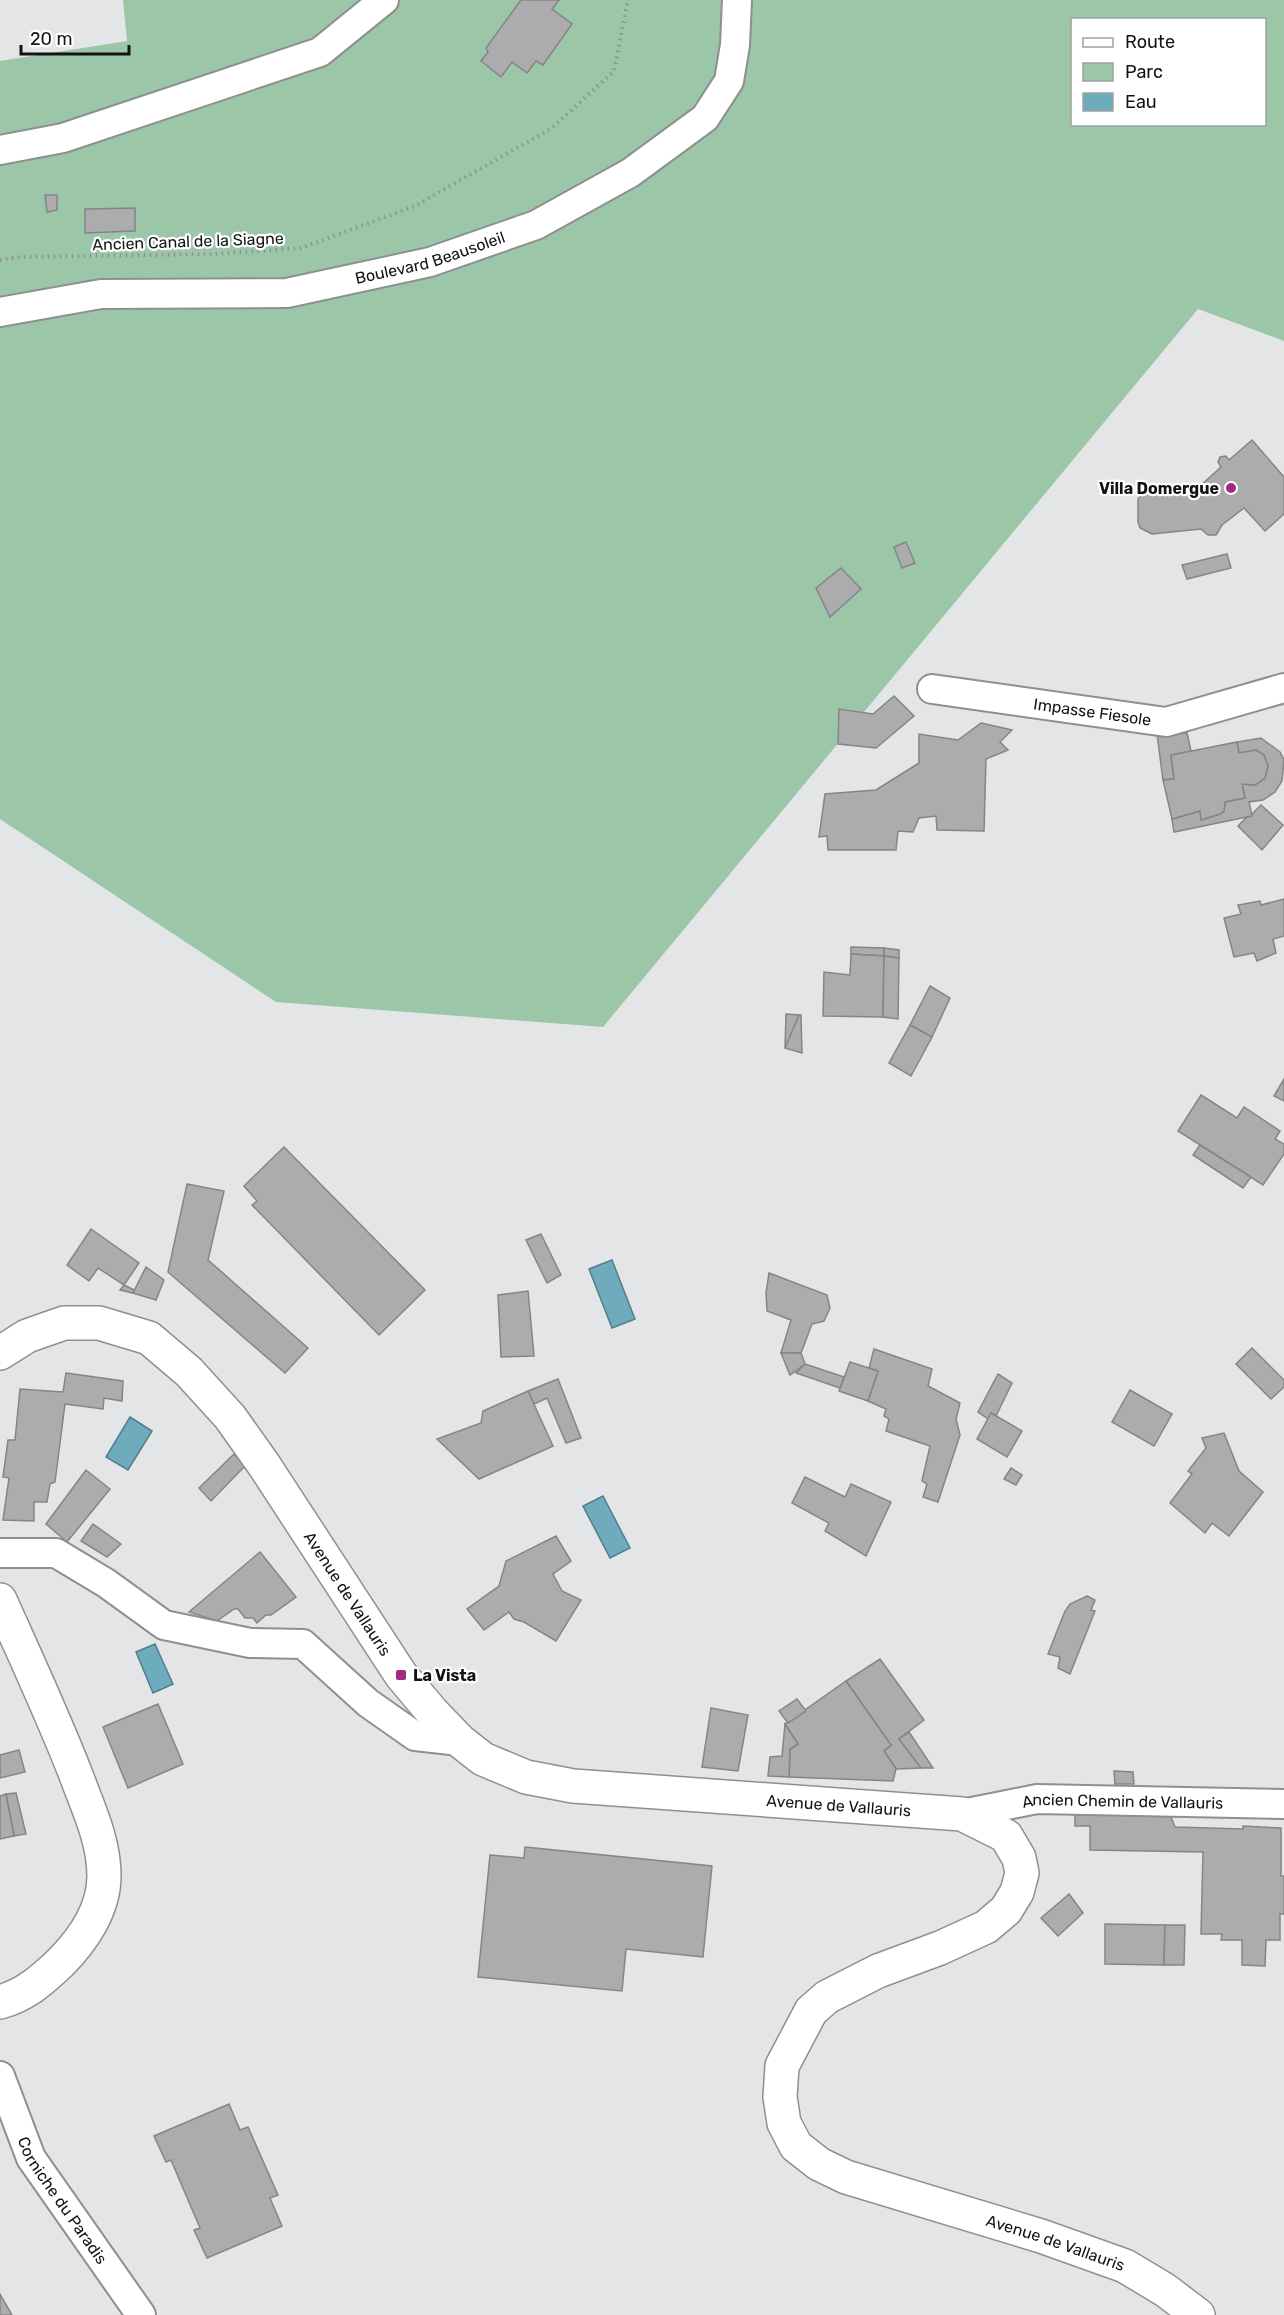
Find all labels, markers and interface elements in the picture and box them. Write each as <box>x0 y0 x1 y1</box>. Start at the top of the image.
scale bar <box>21 18 129 56</box>
legend <box>1071 18 1266 126</box>
text: 20 m <box>30 28 72 50</box>
text: Route <box>1125 31 1175 53</box>
text: Parc <box>1125 61 1163 83</box>
text: Eau <box>1125 91 1157 113</box>
street label: Boulevard Beausoleil <box>353 228 507 288</box>
street label: Ancien Canal de la Siagne <box>92 229 284 254</box>
place label: Villa Domergue <box>1099 479 1219 498</box>
marker: Villa Domergue <box>1224 481 1238 495</box>
street label: Impasse Fiesole <box>1032 694 1152 730</box>
street label: Avenue de Vallauris <box>300 1528 395 1660</box>
place label: La Vista <box>413 1666 476 1685</box>
marker: La Vista <box>394 1668 408 1682</box>
street label: Ancien Chemin de Vallauris <box>1020 1790 1224 1813</box>
street label: Avenue de Vallauris <box>766 1791 912 1820</box>
street label: Corniche du Paradis <box>14 2134 111 2268</box>
street label: Avenue de Vallauris <box>984 2211 1127 2275</box>

